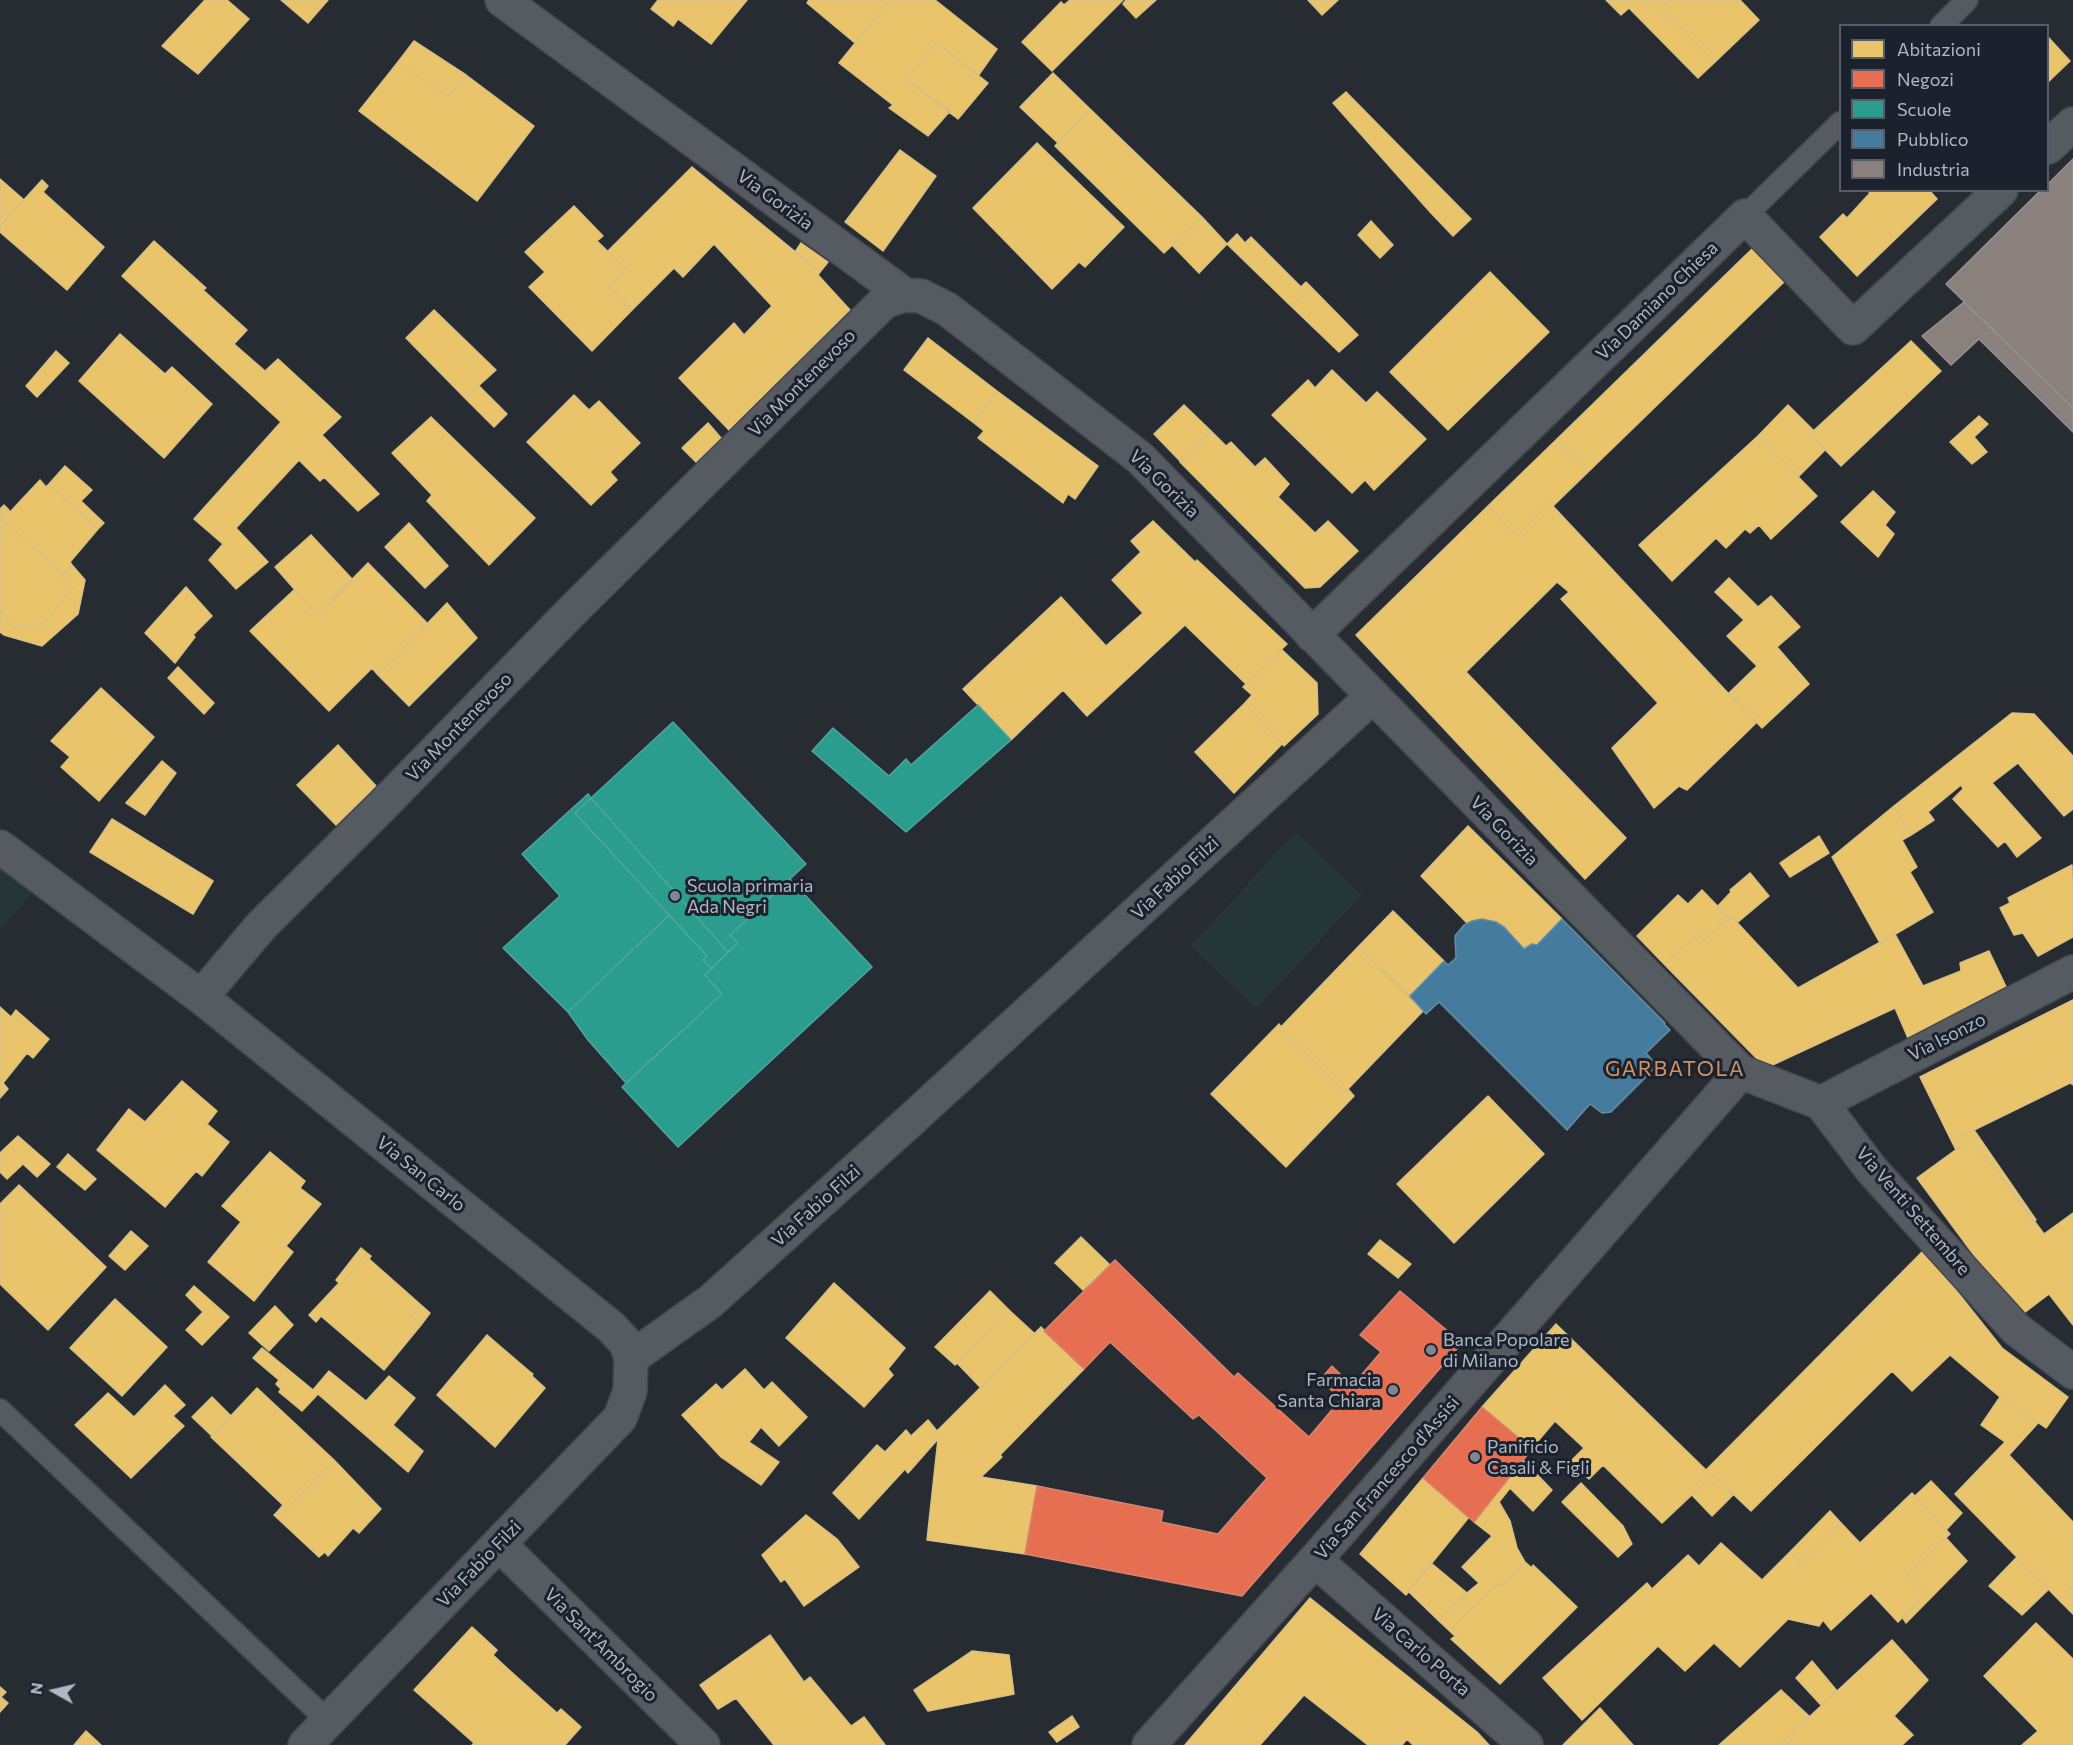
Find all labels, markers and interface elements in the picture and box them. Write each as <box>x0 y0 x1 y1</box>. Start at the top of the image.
legend <box>1839 24 2049 192</box>
text: Abitazioni <box>1897 38 1981 60</box>
text: Negozi <box>1897 68 1954 90</box>
text: Scuole <box>1897 98 1951 120</box>
text: Pubblico <box>1897 128 1969 150</box>
text: Industria <box>1897 158 1970 180</box>
street label: Via Gorizia <box>733 165 817 235</box>
street label: Via Damiano Chiesa <box>1592 237 1722 365</box>
street label: Via Montenevoso <box>744 325 860 441</box>
street label: Via Gorizia <box>1125 445 1203 523</box>
street label: Via Montenevoso <box>402 668 516 786</box>
street label: Via Gorizia <box>1465 792 1543 870</box>
street label: Via Fabio Filzi <box>1127 832 1223 924</box>
place label: Scuola primaria Ada Negri <box>687 875 814 918</box>
marker: Scuola primaria Ada Negri <box>668 889 682 903</box>
street label: Via Isonzo <box>1905 1008 1989 1066</box>
district label: GARBATOLA <box>1605 1056 1745 1082</box>
street label: Via San Carlo <box>372 1132 470 1216</box>
street label: Via Venti Settembre <box>1851 1142 1975 1280</box>
street label: Via Fabio Filzi <box>767 1161 865 1251</box>
place label: Banca Popolare di Milano <box>1443 1329 1570 1372</box>
marker: Banca Popolare di Milano <box>1424 1343 1438 1357</box>
place label: Farmacia Santa Chiara <box>1277 1369 1381 1412</box>
marker: Farmacia Santa Chiara <box>1386 1383 1400 1397</box>
street label: Via San Francesco d'Assisi <box>1310 1392 1464 1564</box>
place label: Panificio Casali & Figli <box>1487 1436 1590 1478</box>
marker: Panificio Casali & Figli <box>1468 1450 1482 1464</box>
street label: Via Fabio Filzi <box>432 1516 526 1612</box>
street label: Via Sant'Ambrogio <box>540 1584 662 1706</box>
street label: Via Carlo Porta <box>1367 1603 1475 1701</box>
north arrow <box>24 1661 84 1721</box>
text: N <box>25 1681 46 1696</box>

